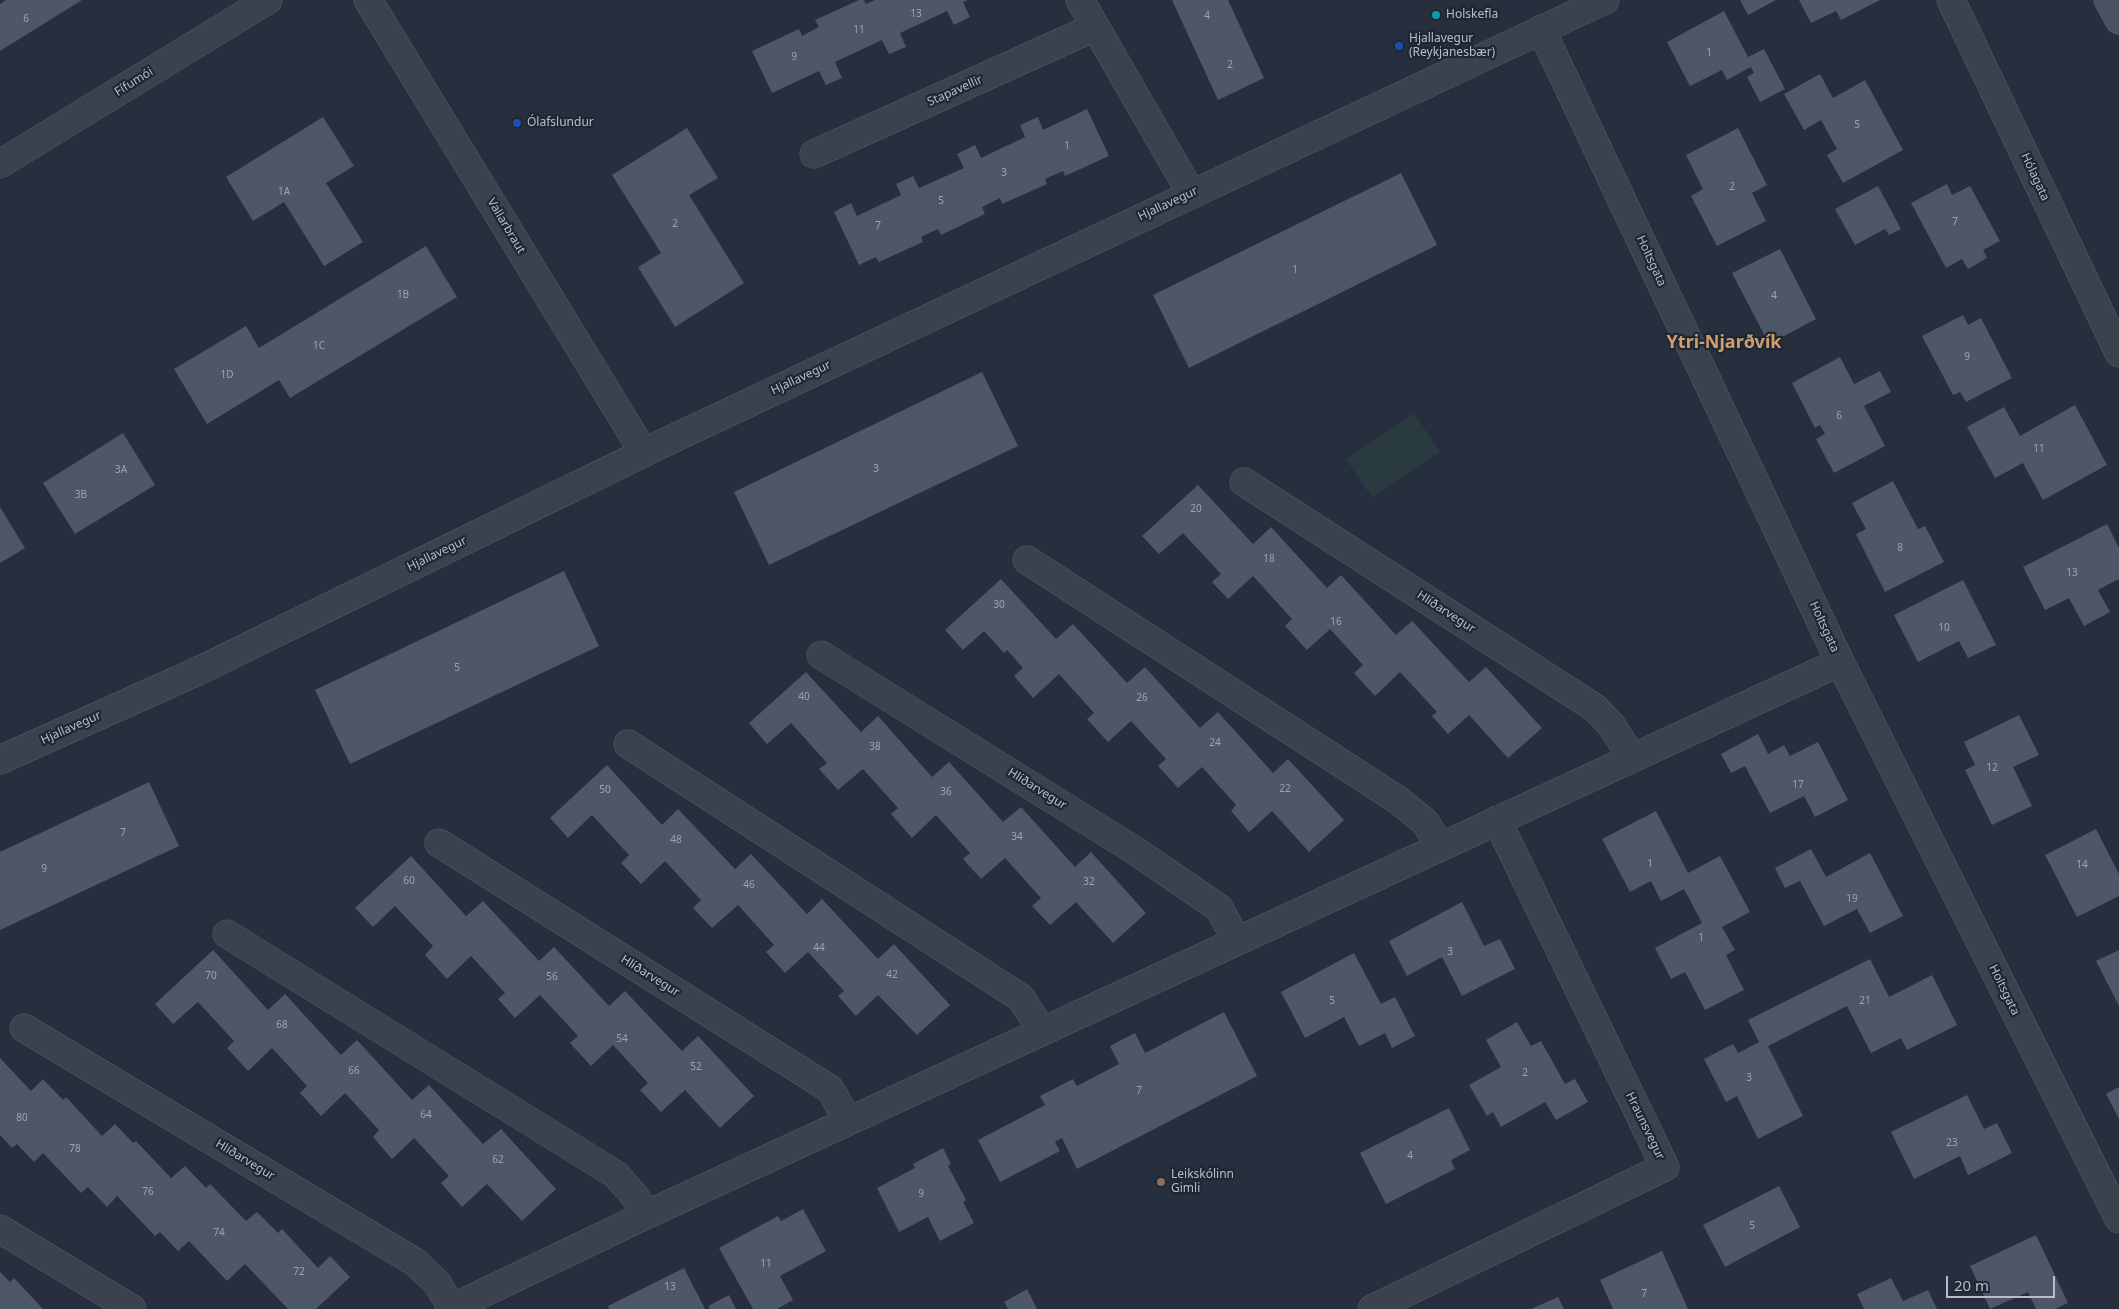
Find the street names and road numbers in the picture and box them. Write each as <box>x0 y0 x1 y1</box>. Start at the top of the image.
street label: Fífumói <box>112 65 156 99</box>
street label: Stapavellir <box>925 72 985 110</box>
street label: Hólagata <box>2018 151 2052 203</box>
street label: Hjallavegur <box>1136 184 1200 224</box>
street label: Vallarbraut <box>484 196 528 256</box>
street label: Holtsgata <box>1633 233 1669 289</box>
street label: Hjallavegur <box>769 358 833 398</box>
street label: Hjallavegur <box>405 533 469 575</box>
street label: Hlíðarvegur <box>1414 588 1478 636</box>
street label: Holtsgata <box>1806 599 1842 655</box>
street label: Hjallavegur <box>39 708 103 748</box>
street label: Hlíðarvegur <box>1005 765 1069 813</box>
street label: Hlíðarvegur <box>618 952 682 1000</box>
street label: Holtsgata <box>1986 962 2022 1018</box>
street label: Hraunsvegur <box>1622 1090 1668 1162</box>
street label: Hlíðarvegur <box>213 1137 277 1183</box>

